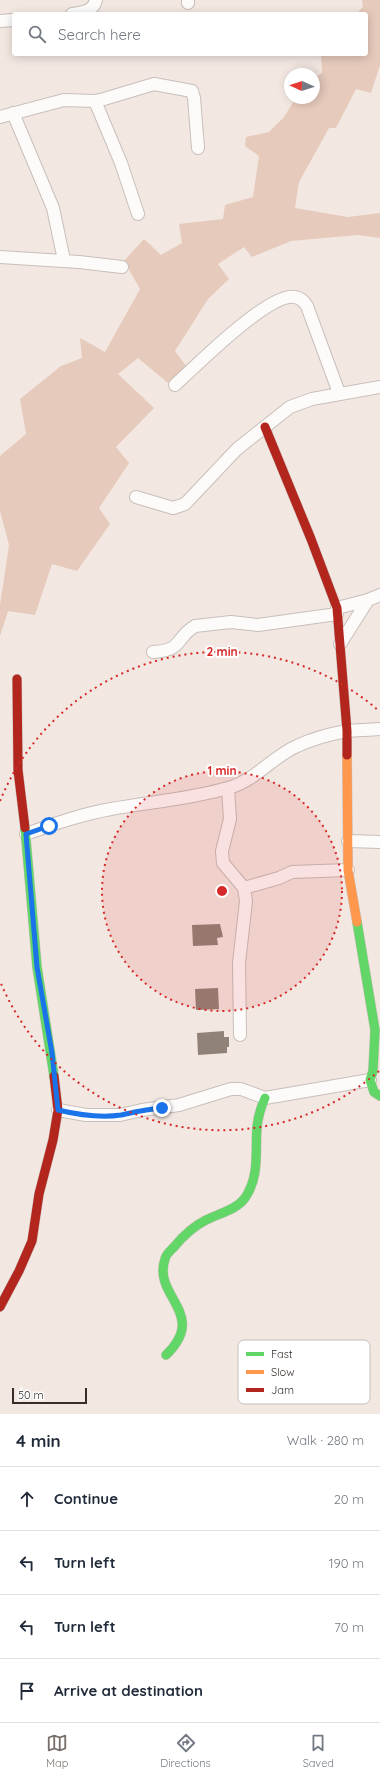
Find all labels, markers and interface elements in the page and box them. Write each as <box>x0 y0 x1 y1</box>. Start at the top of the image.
search box <box>12 12 368 56</box>
icon: search <box>26 23 48 45</box>
text: Search here <box>58 25 141 44</box>
north arrow <box>284 68 320 104</box>
text: 2 min <box>206 644 238 659</box>
text: 1 min <box>207 763 237 778</box>
route start <box>40 817 58 835</box>
centre of rings <box>215 884 229 898</box>
route end <box>153 1099 171 1117</box>
legend <box>238 1340 370 1404</box>
text: Fast <box>271 1347 293 1361</box>
text: Slow <box>271 1365 295 1379</box>
text: Jam <box>271 1383 294 1397</box>
scale bar <box>12 1386 87 1405</box>
text: 50 m <box>18 1388 44 1402</box>
text: 4 min <box>16 1430 61 1451</box>
text: Walk · 280 m <box>287 1432 364 1448</box>
icon: ahead <box>16 1488 38 1510</box>
text: Continue <box>54 1489 118 1508</box>
text: 20 m <box>334 1491 364 1507</box>
icon: left <box>16 1552 38 1574</box>
text: Turn left <box>54 1553 116 1572</box>
text: 190 m <box>329 1555 364 1571</box>
icon: left <box>16 1616 38 1638</box>
text: Turn left <box>54 1617 116 1636</box>
text: 70 m <box>334 1619 364 1635</box>
icon: arrive <box>16 1680 38 1702</box>
text: Arrive at destination <box>54 1681 203 1700</box>
tab: Map <box>46 1732 68 1770</box>
tab: Directions <box>160 1732 211 1770</box>
tab: Saved <box>303 1732 334 1770</box>

